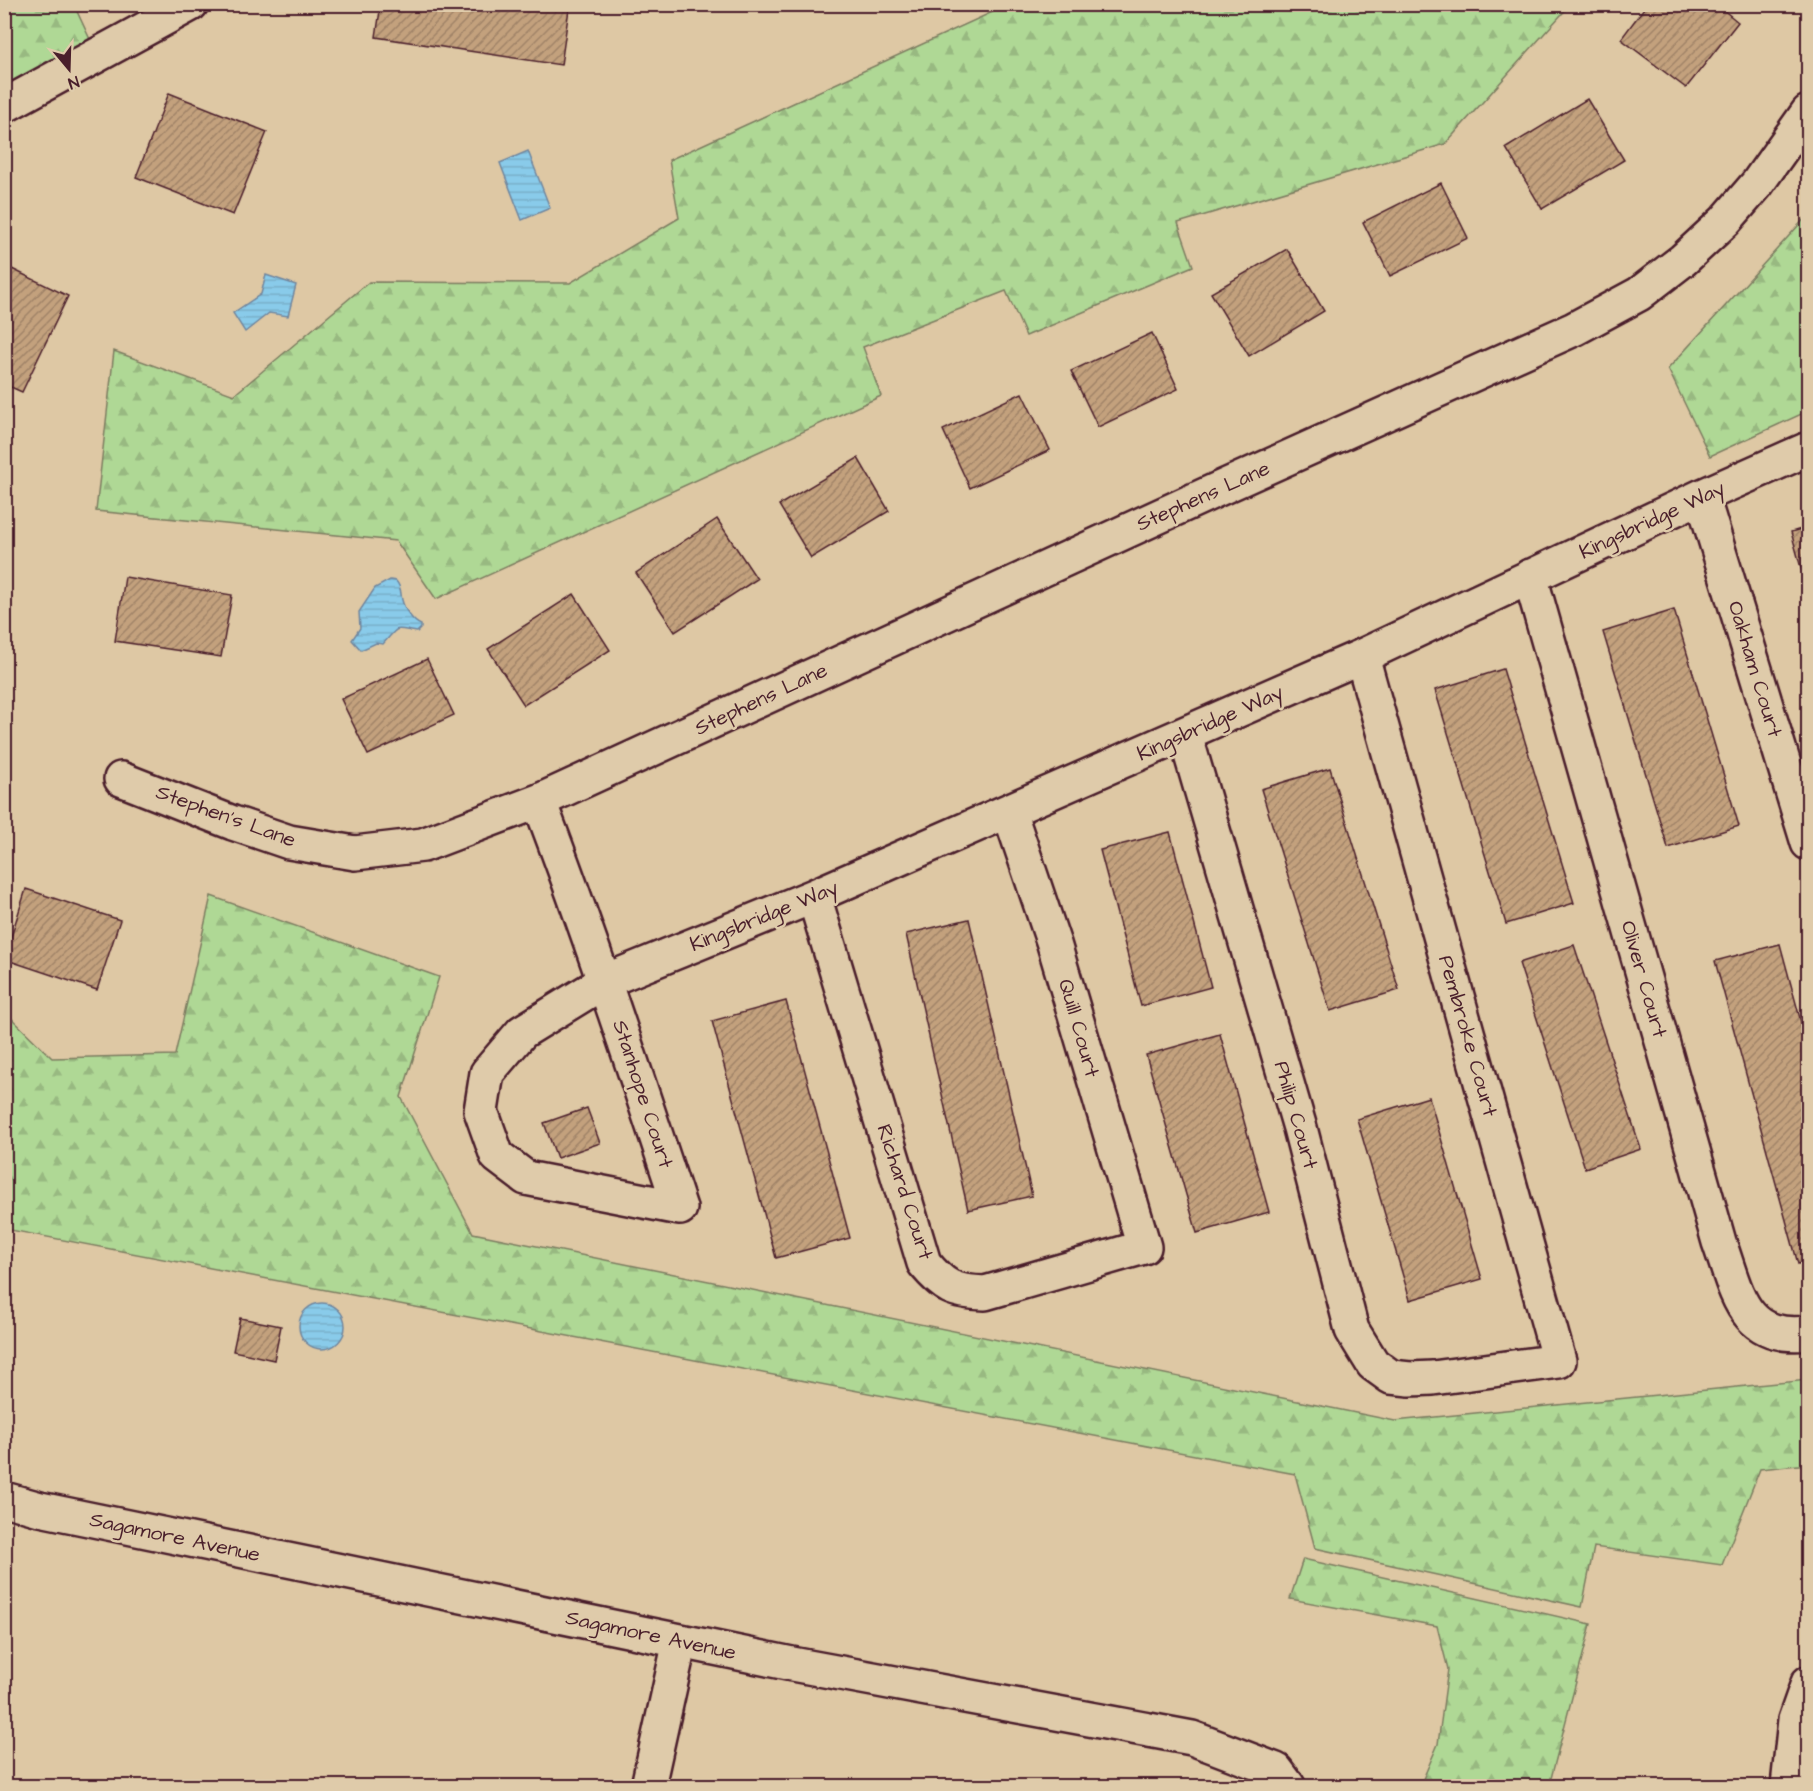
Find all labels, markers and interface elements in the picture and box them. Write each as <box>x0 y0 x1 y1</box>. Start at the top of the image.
north arrow <box>39 39 99 99</box>
text: N <box>65 70 82 94</box>
street label: Stephens Lane <box>1132 454 1275 539</box>
street label: Kingsbridge Way <box>1574 473 1731 568</box>
street label: Oakham Court <box>1721 597 1790 741</box>
street label: Stephens Lane <box>690 656 833 743</box>
street label: Kingsbridge Way <box>1132 678 1289 770</box>
street label: Stephen's Lane <box>152 777 300 856</box>
street label: Kingsbridge Way <box>685 873 844 961</box>
street label: Oliver Court <box>1613 917 1675 1041</box>
street label: Pembroke Court <box>1431 952 1505 1120</box>
street label: Quill Court <box>1051 975 1107 1081</box>
street label: Stanhope Court <box>604 1016 681 1173</box>
street label: Philip Court <box>1266 1058 1325 1173</box>
street label: Richard Court <box>869 1121 941 1264</box>
street label: Sagamore Avenue <box>87 1505 263 1571</box>
street label: Sagamore Avenue <box>563 1603 739 1669</box>

